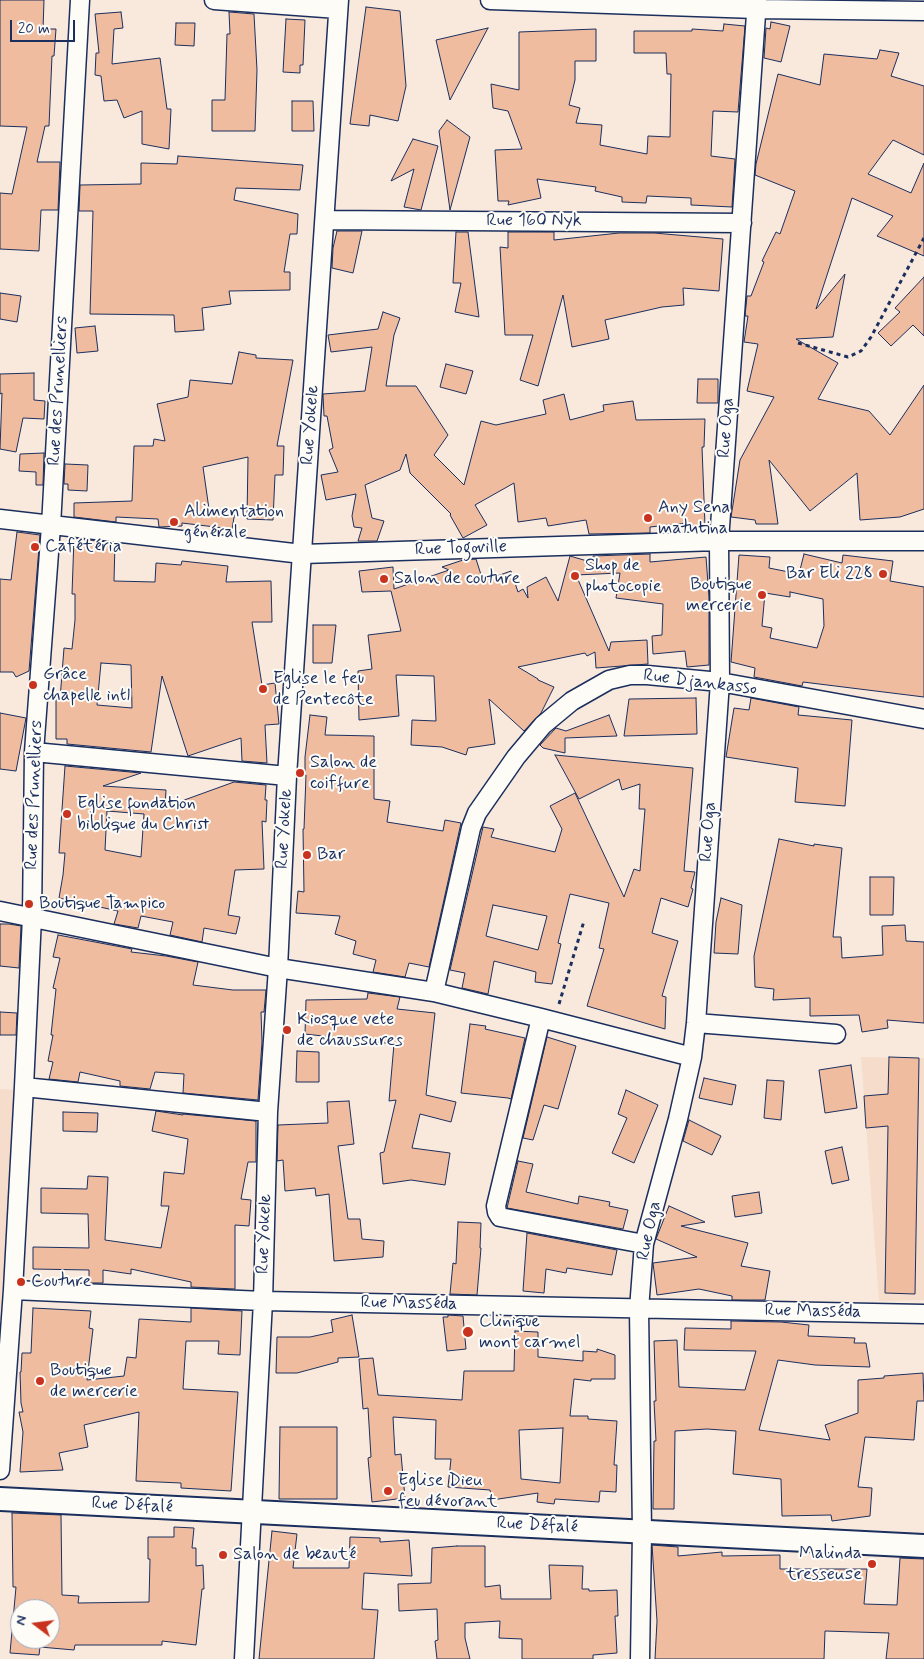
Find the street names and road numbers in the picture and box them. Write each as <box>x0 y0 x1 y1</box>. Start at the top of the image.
street label: Rue 160 Nyk <box>486 210 582 232</box>
street label: Rue des Prunelliers <box>44 316 74 466</box>
street label: Rue Yokele <box>297 384 325 466</box>
street label: Rue Oga <box>714 397 740 459</box>
street label: Rue Togoville <box>415 537 507 561</box>
street label: Rue Djankasso <box>642 665 758 701</box>
street label: Rue des Prunelliers <box>22 720 48 870</box>
street label: Rue Yokele <box>272 788 298 870</box>
street label: Rue Oga <box>696 801 722 863</box>
street label: Rue Yokele <box>253 1194 277 1274</box>
street label: Rue Oga <box>633 1199 667 1263</box>
street label: Rue Masséda <box>360 1292 458 1316</box>
street label: Rue Masséda <box>764 1300 862 1324</box>
street label: Rue Défalé <box>91 1493 173 1519</box>
street label: Rue Défalé <box>496 1513 578 1539</box>

